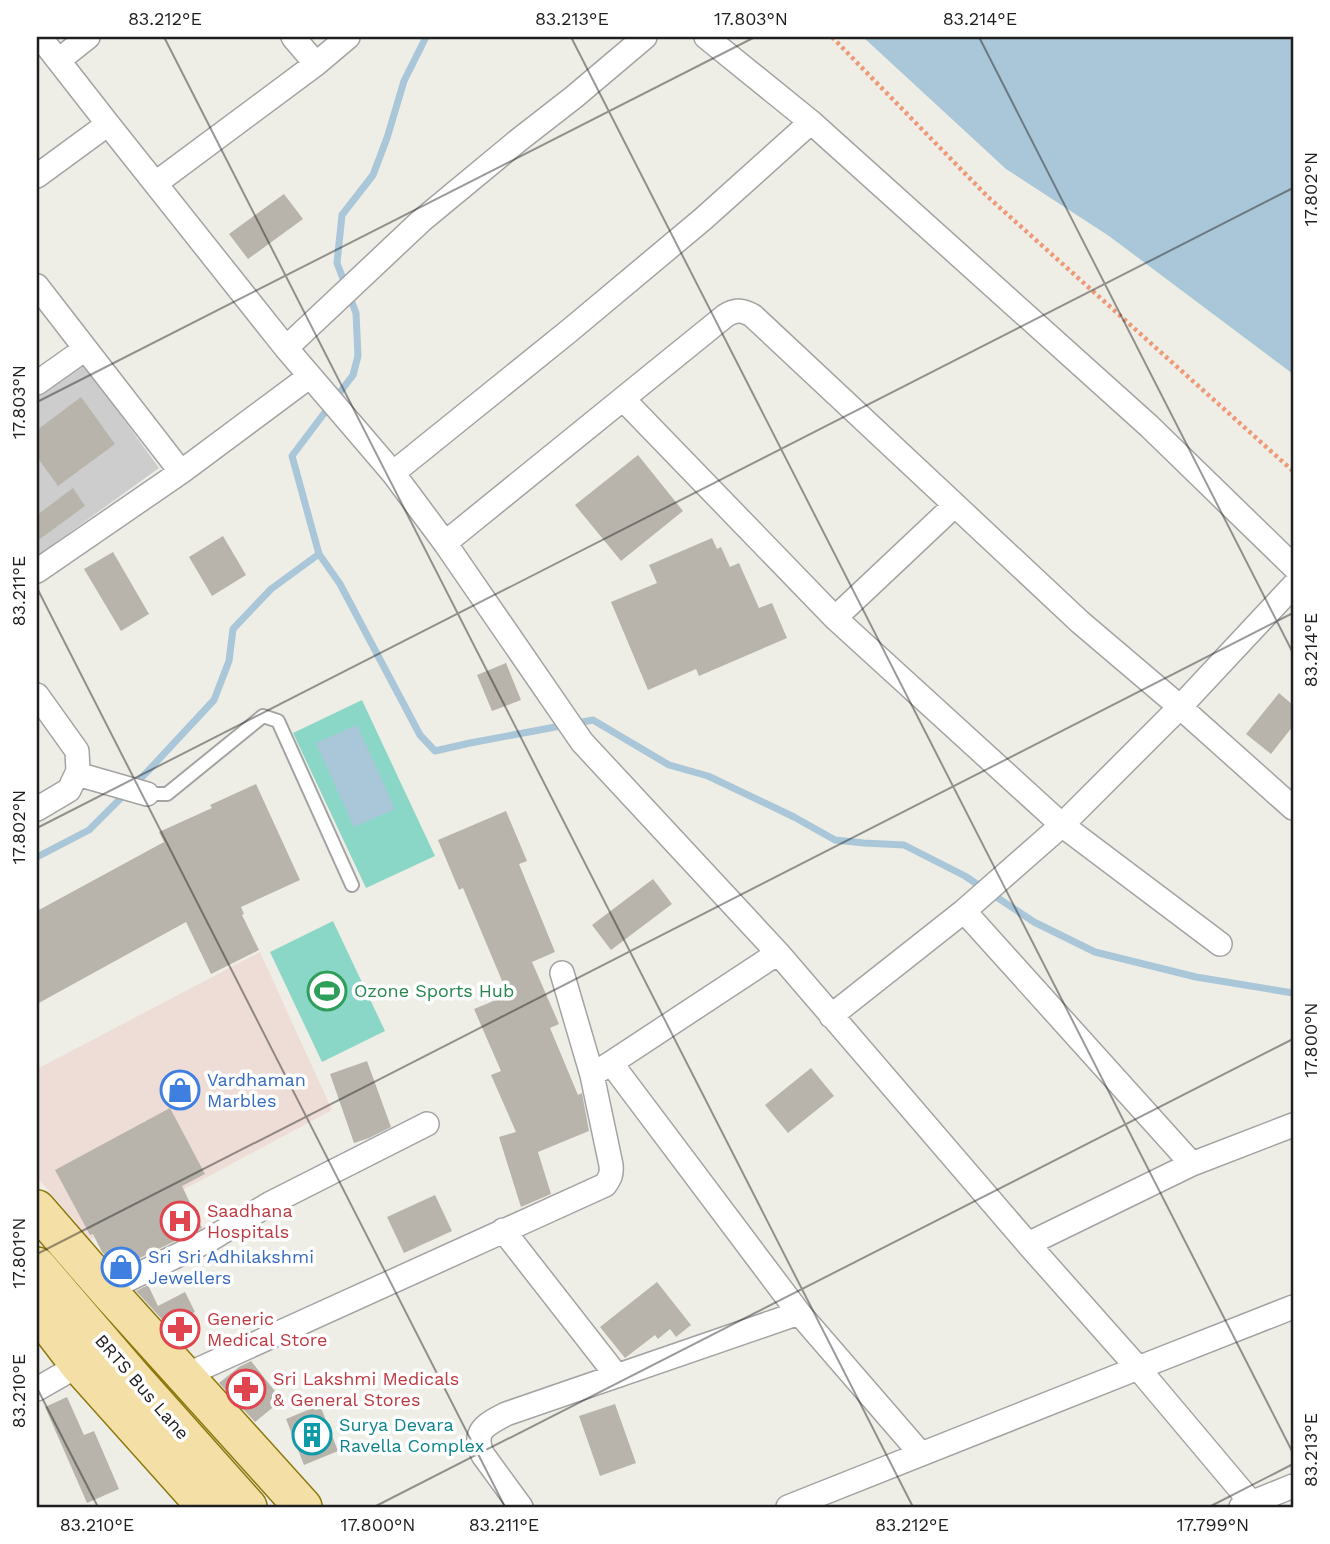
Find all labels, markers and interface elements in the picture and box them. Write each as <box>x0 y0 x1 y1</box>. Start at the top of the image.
text: 83.212°E <box>128 8 202 29</box>
text: 83.213°E <box>535 8 609 29</box>
text: 17.803°N <box>714 8 788 29</box>
text: 83.214°E <box>943 8 1017 29</box>
text: 17.802°N <box>1300 152 1321 226</box>
text: 17.803°N <box>8 365 29 439</box>
text: 83.211°E <box>8 556 29 626</box>
text: 83.214°E <box>1300 613 1321 687</box>
text: 17.802°N <box>8 790 29 864</box>
sports icon: Ozone Sports Hub <box>306 970 348 1012</box>
place label: Ozone Sports Hub <box>354 980 514 1001</box>
text: 17.800°N <box>1300 1002 1321 1078</box>
shop icon: Vardhaman Marbles <box>159 1069 201 1111</box>
place label: Vardhaman Marbles <box>207 1069 306 1111</box>
hospital icon: Saadhana Hospitals <box>159 1200 201 1242</box>
place label: Saadhana Hospitals <box>207 1200 293 1242</box>
text: 17.801°N <box>8 1218 29 1288</box>
shop icon: Sri Sri Adhilakshmi Jewellers <box>100 1246 142 1288</box>
place label: Sri Sri Adhilakshmi Jewellers <box>148 1246 314 1288</box>
pharmacy icon: Generic Medical Store <box>159 1308 201 1350</box>
place label: Generic Medical Store <box>207 1308 327 1350</box>
street label: BRTS Bus Lane <box>91 1330 194 1444</box>
text: 83.210°E <box>8 1354 29 1428</box>
pharmacy icon: Sri Lakshmi Medicals & General Stores <box>225 1368 267 1410</box>
place label: Sri Lakshmi Medicals & General Stores <box>273 1368 459 1410</box>
text: 83.213°E <box>1300 1413 1321 1487</box>
building icon: Surya Devara Ravella Complex <box>291 1414 333 1456</box>
place label: Surya Devara Ravella Complex <box>339 1414 484 1456</box>
text: 83.210°E <box>60 1514 134 1535</box>
text: 17.800°N <box>340 1514 416 1535</box>
text: 83.211°E <box>469 1514 539 1535</box>
text: 83.212°E <box>875 1514 949 1535</box>
text: 17.799°N <box>1177 1514 1249 1535</box>

